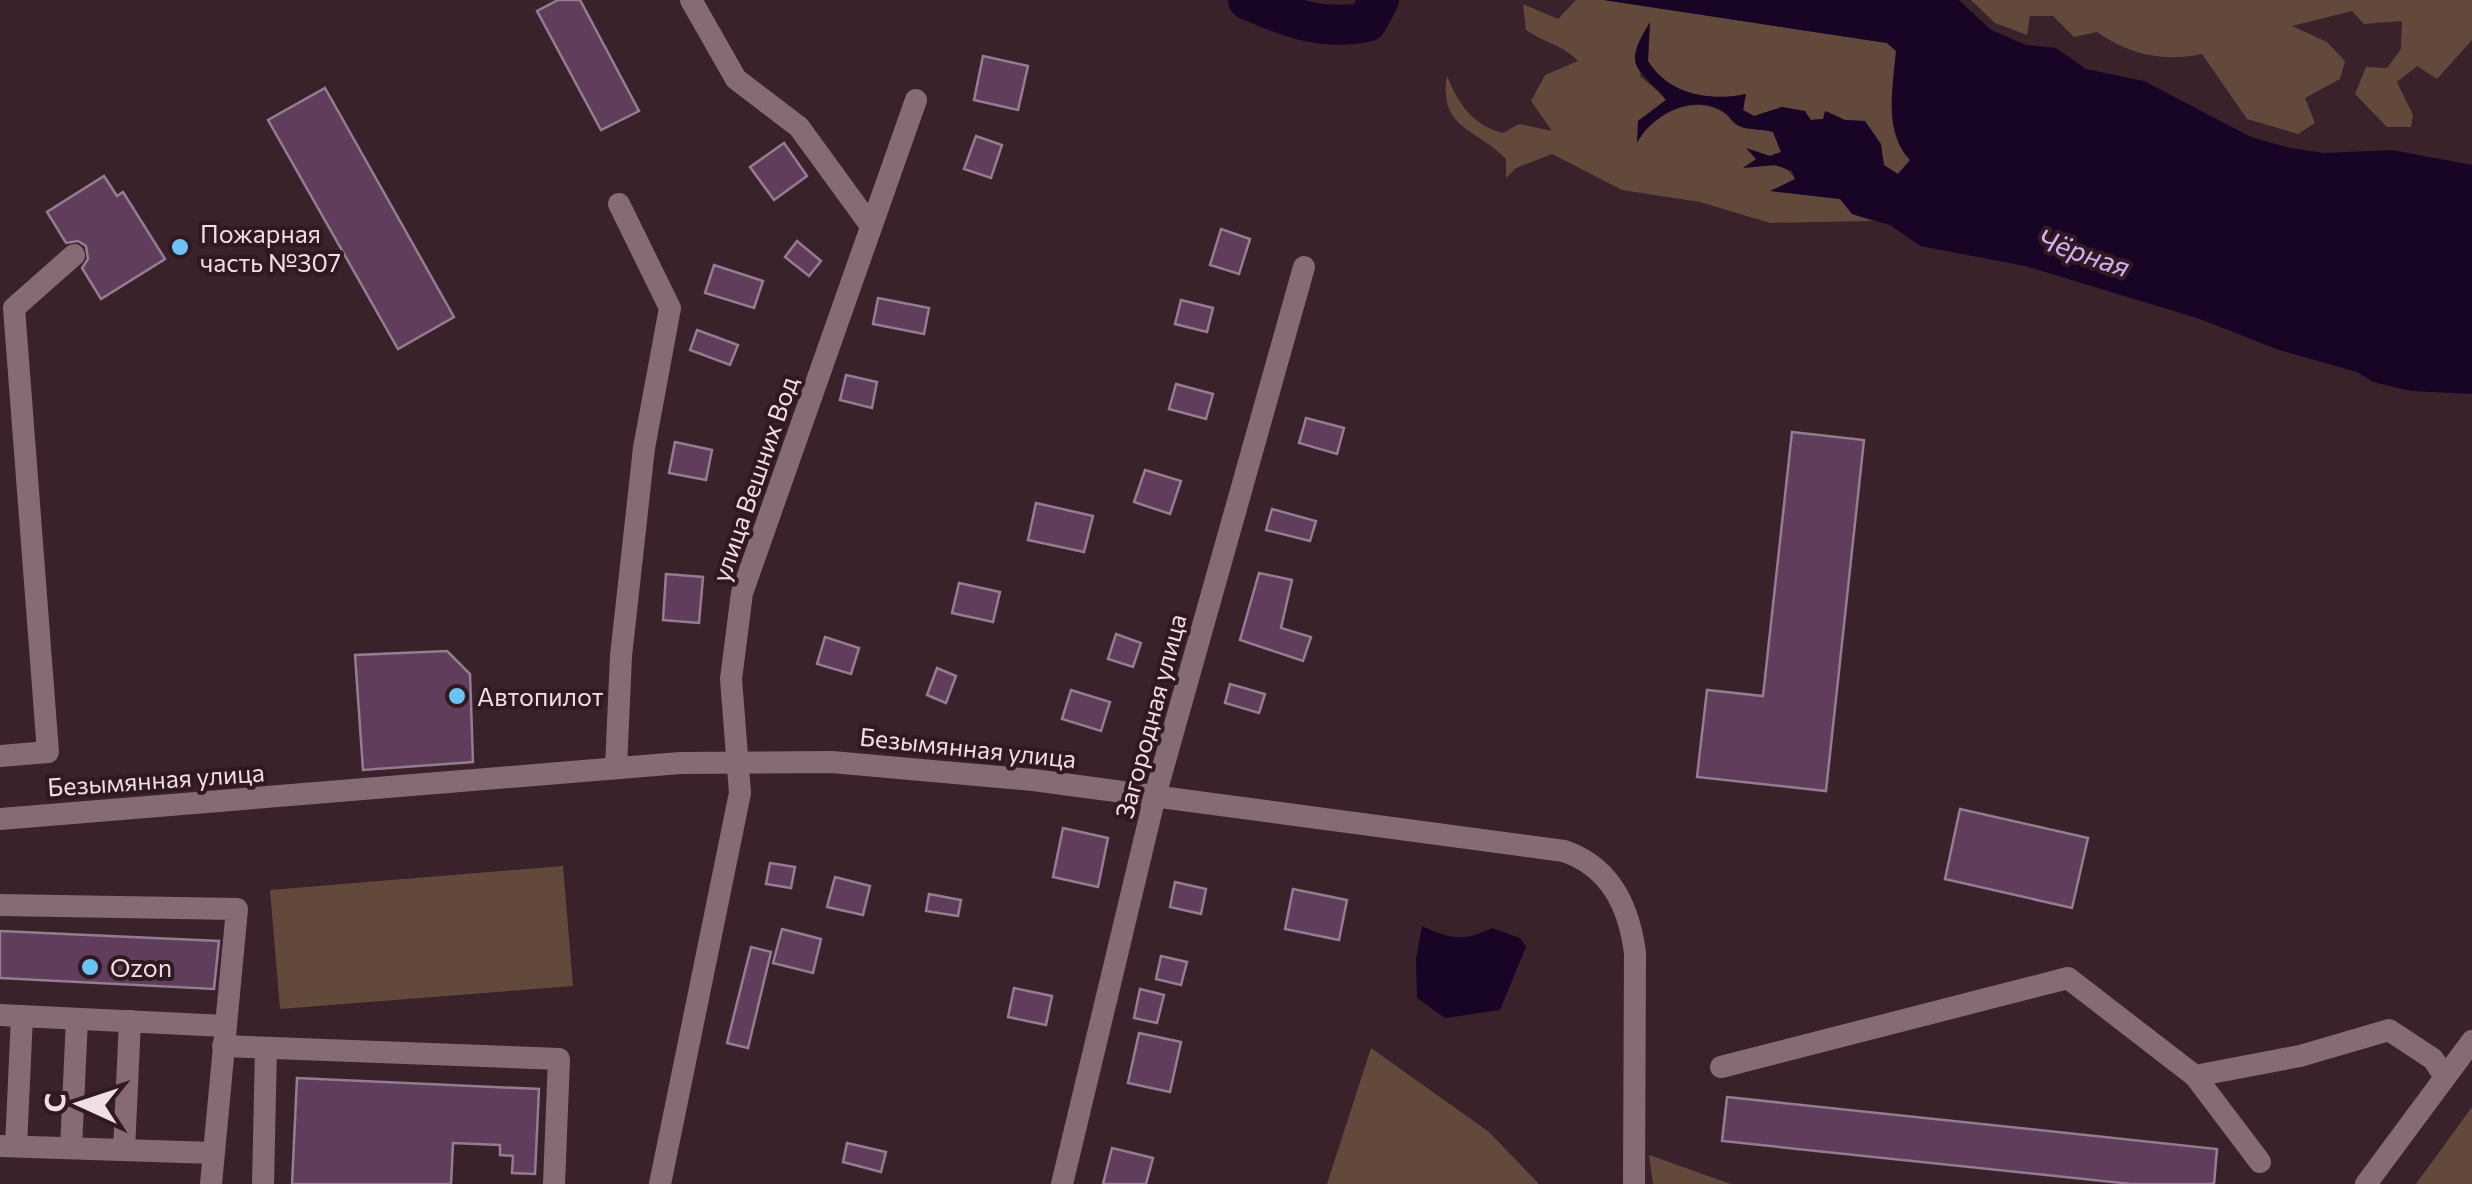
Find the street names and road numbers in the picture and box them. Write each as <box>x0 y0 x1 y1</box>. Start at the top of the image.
street label: улица Вешних Вод <box>705 372 803 586</box>
street label: Загородная улица <box>1108 610 1192 822</box>
street label: Безымянная улица <box>858 721 1078 773</box>
street label: Безымянная улица <box>46 756 266 802</box>

